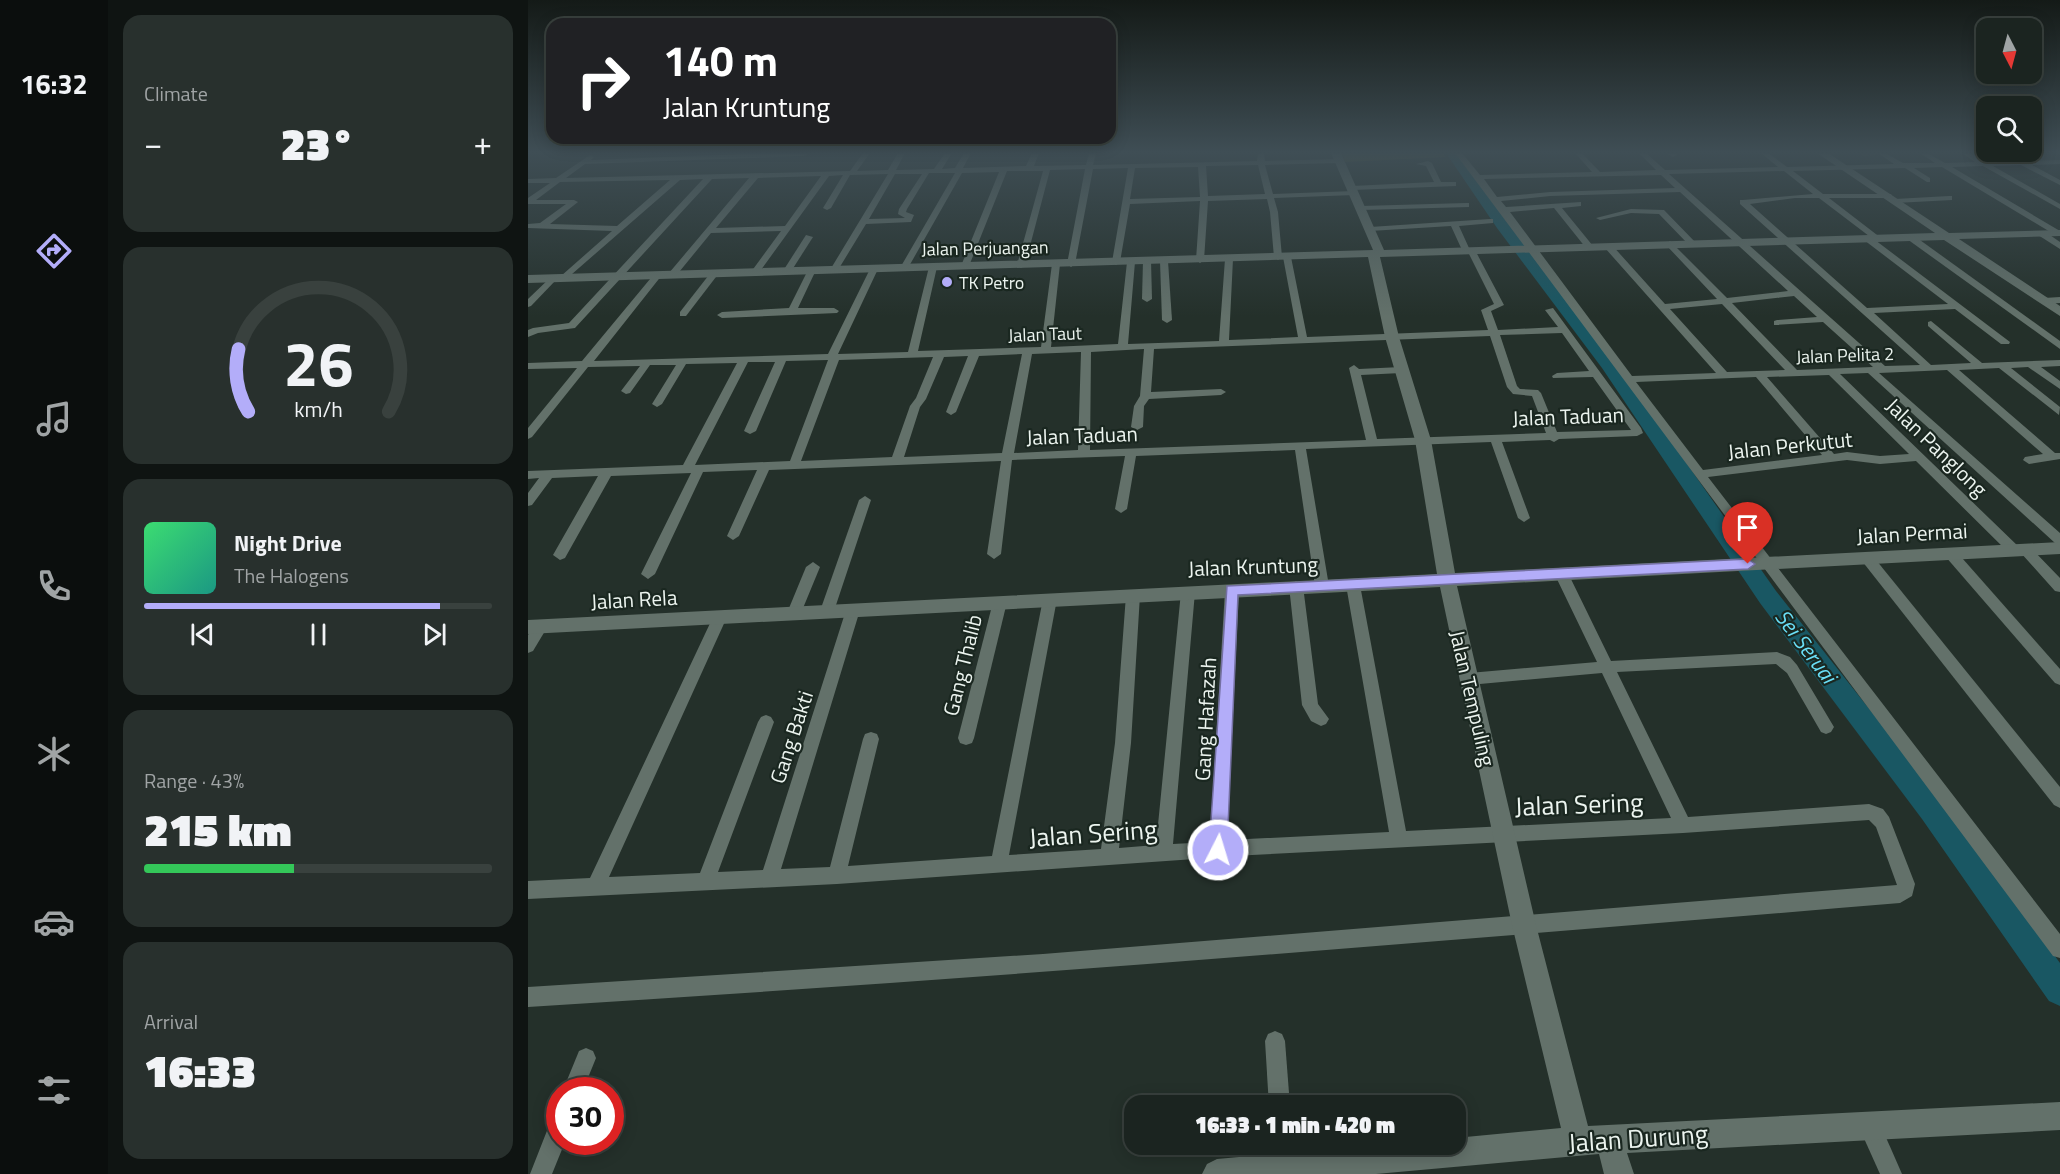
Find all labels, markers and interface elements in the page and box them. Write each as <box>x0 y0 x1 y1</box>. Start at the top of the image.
north arrow <box>1976 18 2042 84</box>
map controls <box>1976 18 2042 162</box>
text: 140 m <box>663 28 778 92</box>
icon: right <box>564 42 642 120</box>
text: 16:32 <box>20 63 88 104</box>
text: Climate <box>144 78 208 109</box>
text: Jalan Kruntung <box>663 86 830 127</box>
button: search <box>1976 96 2042 162</box>
text: 23° <box>281 109 355 177</box>
text: − <box>144 118 162 168</box>
text: + <box>474 118 492 168</box>
icon: directions <box>33 230 75 272</box>
street label: Jalan Perjuangan <box>921 233 1049 263</box>
place label: TK Petro <box>959 269 1024 296</box>
marker: TK Petro <box>940 275 954 289</box>
text: 26 <box>283 315 353 410</box>
street label: Jalan Taut <box>1008 319 1083 349</box>
street label: Jalan Pelita 2 <box>1795 340 1895 370</box>
street label: Jalan Panglong <box>1879 390 1995 504</box>
text: km/h <box>294 394 342 426</box>
icon: music <box>33 398 75 440</box>
street label: Jalan Taduan <box>1512 398 1624 434</box>
street label: Jalan Taduan <box>1026 417 1138 453</box>
street label: Jalan Perkutut <box>1726 422 1855 467</box>
pin <box>1722 502 1773 564</box>
icon: arrive <box>1731 511 1764 544</box>
street label: Jalan Permai <box>1856 514 1968 552</box>
text: Night Drive <box>234 526 342 560</box>
street label: Jalan Kruntung <box>1187 548 1319 584</box>
text: The Halogens <box>234 560 349 591</box>
icon: phone <box>33 565 75 607</box>
street label: Jalan Rela <box>590 581 679 617</box>
water label: Sei Seruai <box>1767 602 1847 692</box>
street label: Gang Thalib <box>934 611 990 719</box>
icon: previous <box>186 618 219 651</box>
icon: pause <box>302 618 335 651</box>
icon: next <box>418 618 451 651</box>
street label: Jalan Tempuling <box>1442 627 1504 769</box>
street label: Gang Hafazah <box>1186 656 1224 782</box>
street label: Gang Bakti <box>761 687 821 787</box>
icon: climate <box>33 733 75 775</box>
text: Range · 43% <box>144 765 244 796</box>
street label: Jalan Sering <box>1514 782 1644 826</box>
text: 215 km <box>144 795 292 863</box>
street label: Jalan Sering <box>1028 809 1158 857</box>
position arrow <box>1186 818 1250 882</box>
icon: car <box>33 901 75 943</box>
text: Arrival <box>144 1006 198 1037</box>
text: 16:33 <box>144 1036 256 1104</box>
icon: filters <box>33 1069 75 1111</box>
speed limit sign: 30 <box>546 1077 624 1155</box>
text: 16:33 · 1 min · 420 m <box>1195 1108 1395 1142</box>
street label: Jalan Durung <box>1567 1114 1709 1162</box>

